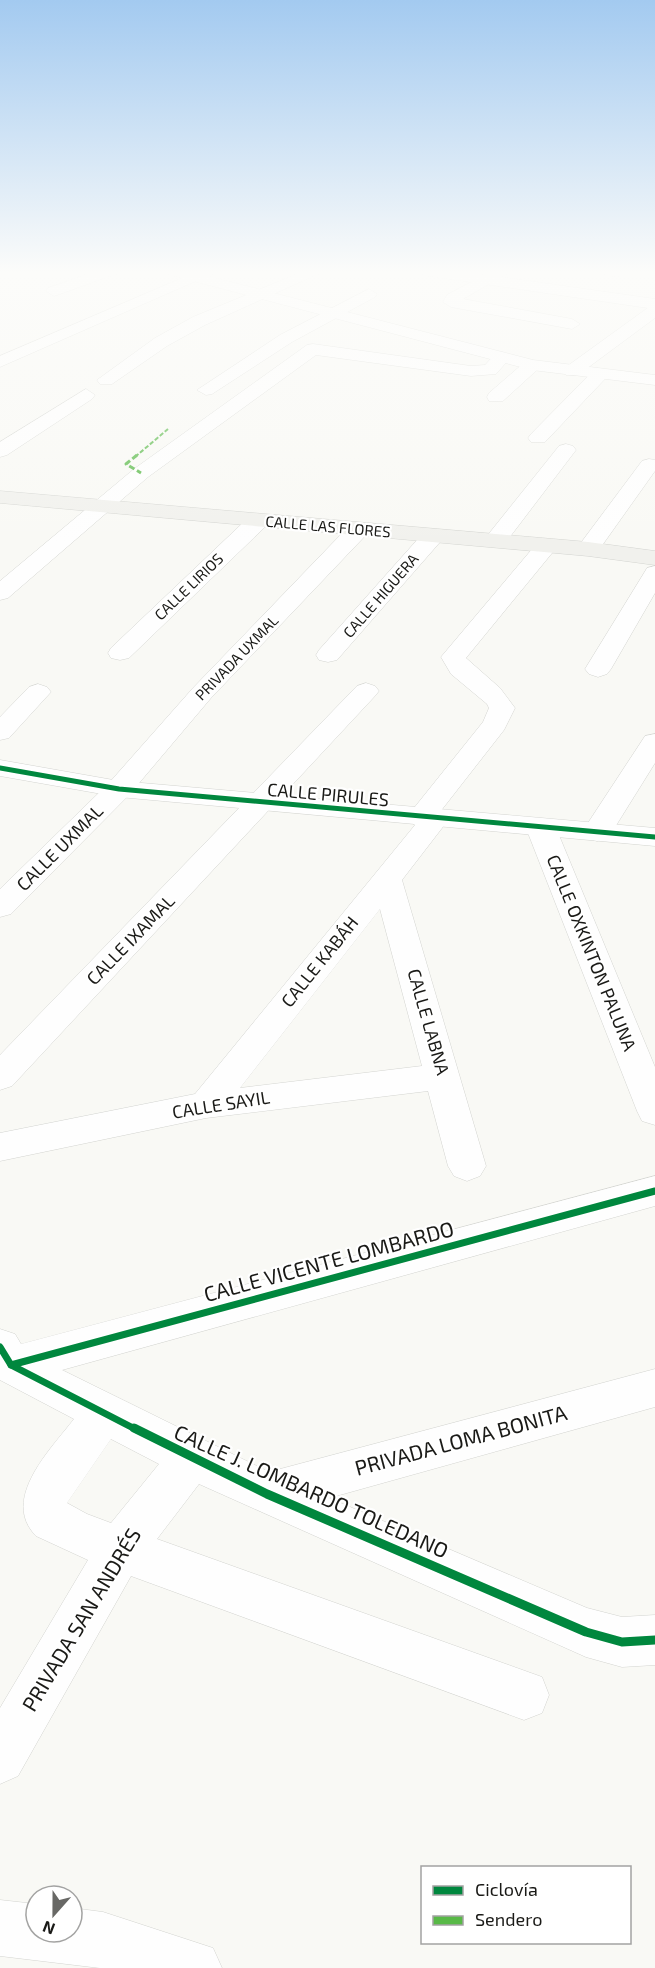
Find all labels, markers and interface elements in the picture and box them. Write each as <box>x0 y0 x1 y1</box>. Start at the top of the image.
street label: CALLE LAS FLORES <box>265 512 391 540</box>
street label: CALLE LIRIOS <box>150 549 226 623</box>
street label: CALLE HIGUERA <box>339 549 422 641</box>
street label: PRIVADA UXMAL <box>191 611 282 704</box>
street label: CALLE PIRULES <box>266 778 390 810</box>
street label: CALLE UXMAL <box>11 799 107 895</box>
street label: CALLE OXKINTON PALUNA <box>542 851 642 1055</box>
street label: CALLE IXAMAL <box>82 890 179 989</box>
street label: CALLE KABÁH <box>276 912 362 1011</box>
street label: CALLE LABNA <box>403 966 455 1078</box>
street label: CALLE SAYIL <box>170 1085 271 1123</box>
street label: CALLE VICENTE LOMBARDO <box>201 1215 456 1306</box>
street label: PRIVADA LOMA BONITA <box>352 1399 569 1480</box>
street label: CALLE J. LOMBARDO TOLEDANO <box>171 1419 453 1563</box>
street label: PRIVADA SAN ANDRÉS <box>16 1523 145 1715</box>
legend <box>421 1866 631 1944</box>
text: Ciclovía <box>475 1878 538 1900</box>
north arrow <box>24 1884 84 1944</box>
text: Sendero <box>475 1908 542 1930</box>
text: N <box>40 1918 57 1939</box>

